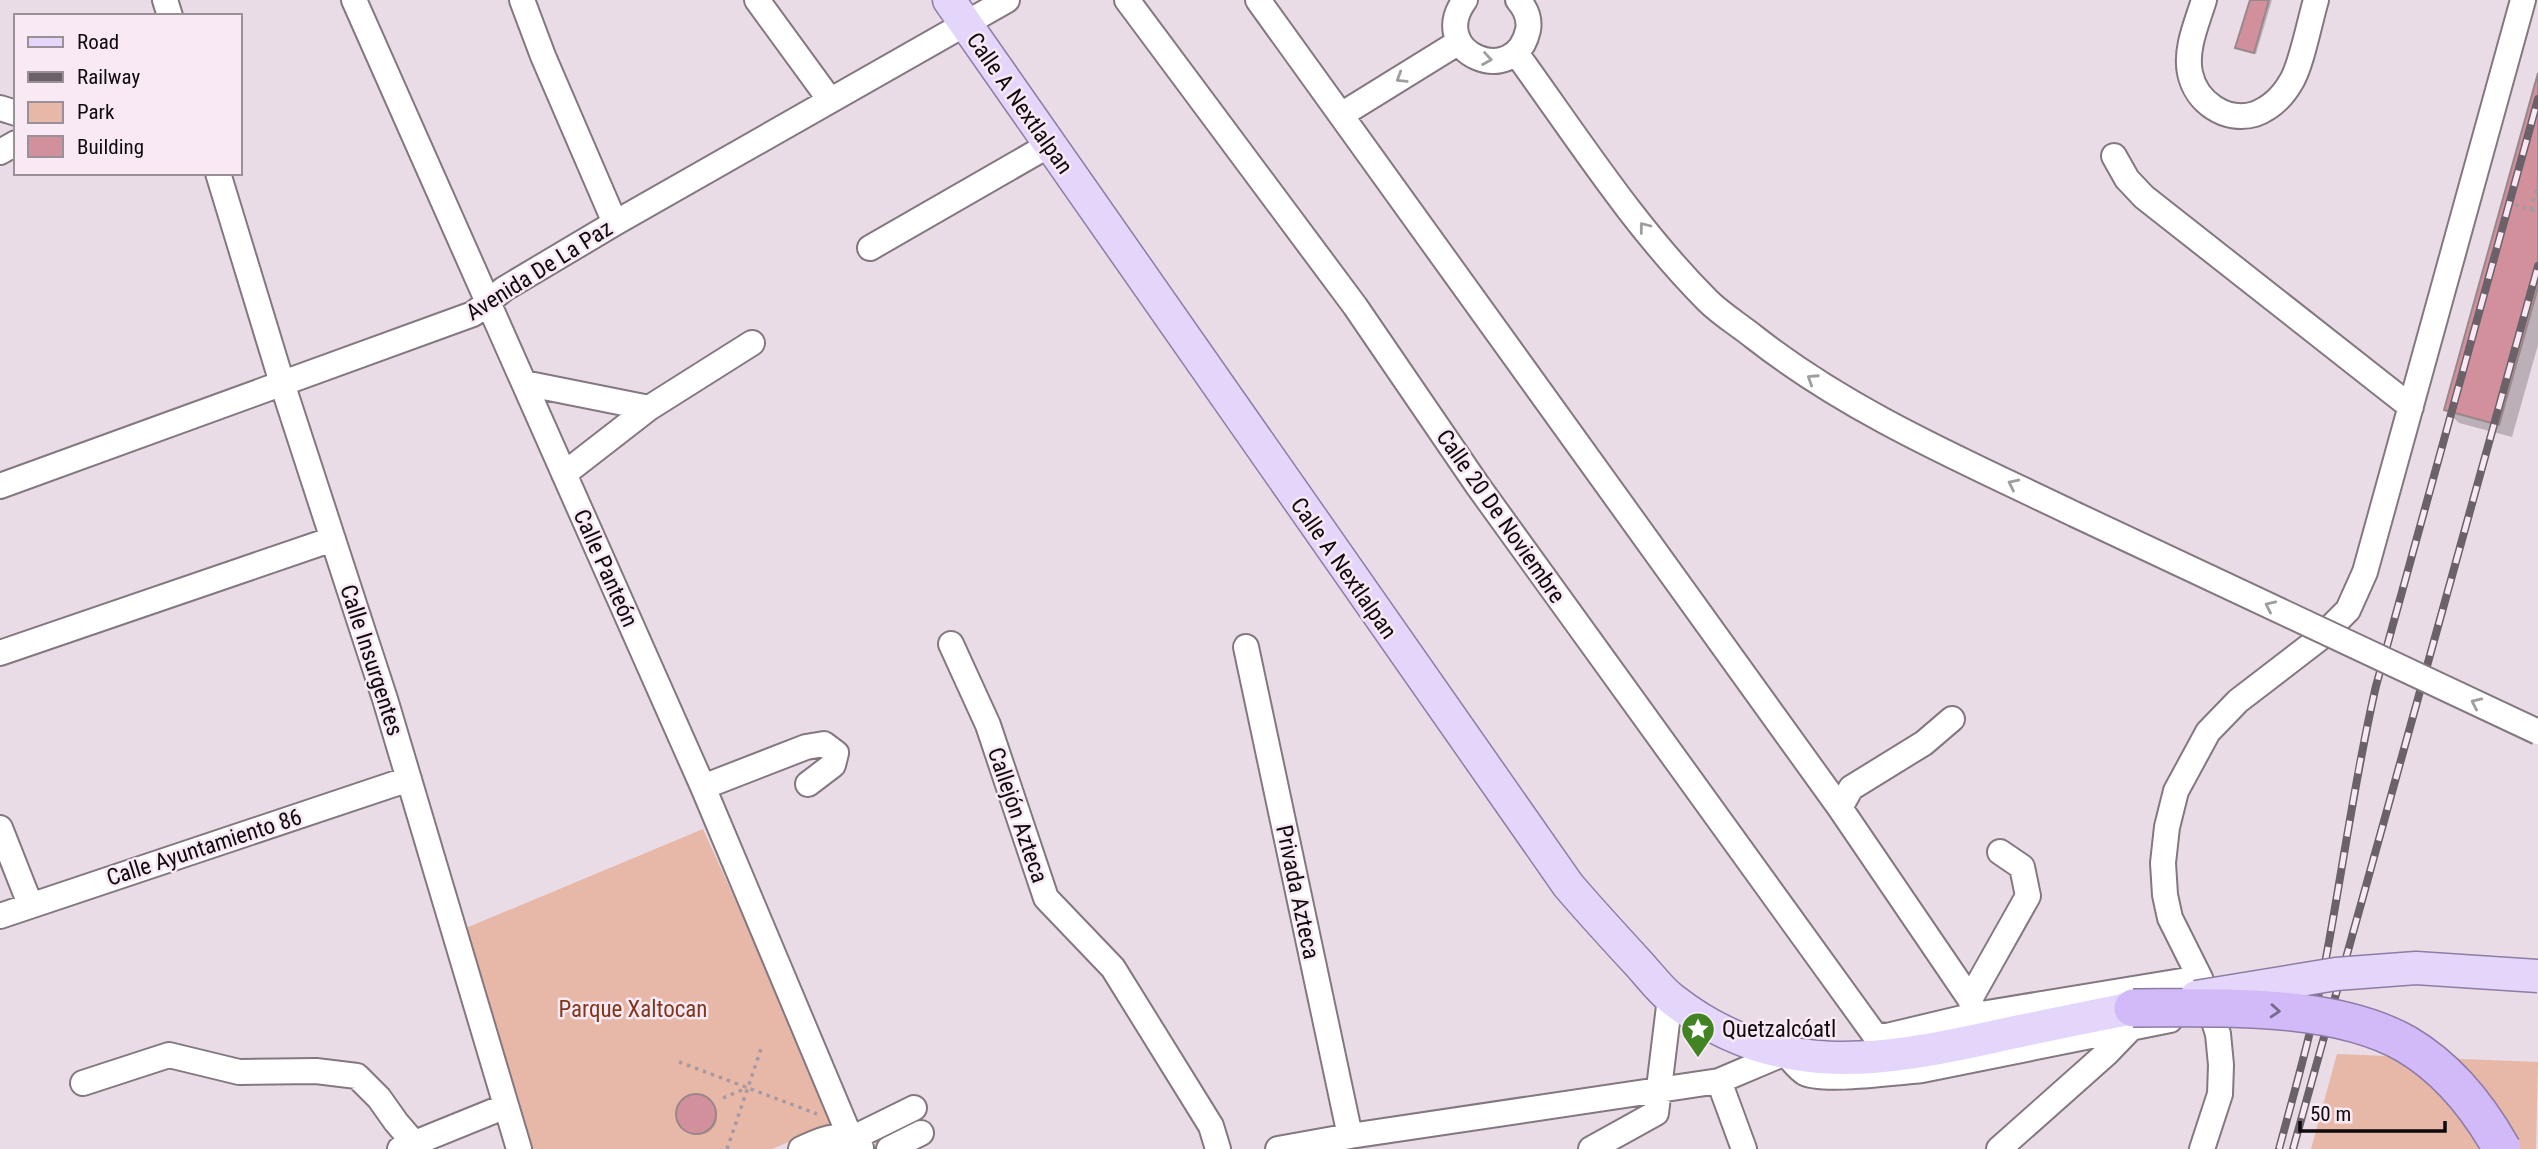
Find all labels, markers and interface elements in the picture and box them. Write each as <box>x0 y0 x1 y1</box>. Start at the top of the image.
legend <box>14 14 242 175</box>
street label: Calle A Nextlalpan <box>961 27 1078 179</box>
text: Road <box>77 30 119 54</box>
one-way arrow <box>1481 51 1493 66</box>
text: Railway <box>77 65 140 89</box>
one-way arrow <box>1395 69 1408 82</box>
text: Park <box>77 100 115 124</box>
text: Building <box>77 135 144 159</box>
street label: Avenida De La Paz <box>461 215 617 326</box>
one-way arrow <box>1640 222 1653 235</box>
one-way arrow <box>1806 374 1819 387</box>
street label: Calle 20 De Noviembre <box>1431 424 1571 608</box>
one-way arrow <box>2008 479 2020 493</box>
street label: Calle A Nextlalpan <box>1285 492 1402 644</box>
street label: Calle Panteón <box>568 505 643 631</box>
street label: Calle Insurgentes <box>334 581 409 739</box>
one-way arrow <box>2265 600 2278 614</box>
one-way arrow <box>2471 697 2483 711</box>
street label: Callejón Azteca <box>982 744 1053 886</box>
street label: Calle Ayuntamiento 86 <box>103 803 305 892</box>
street label: Privada Azteca <box>1270 823 1325 962</box>
park label: Parque Xaltocan <box>558 996 708 1023</box>
one-way arrow <box>2269 1004 2280 1019</box>
place icon: Quetzalcóatl <box>1679 1010 1717 1059</box>
place label: Quetzalcóatl <box>1722 1016 1836 1043</box>
scale bar <box>2300 1090 2445 1134</box>
text: 50 m <box>2310 1102 2351 1126</box>

